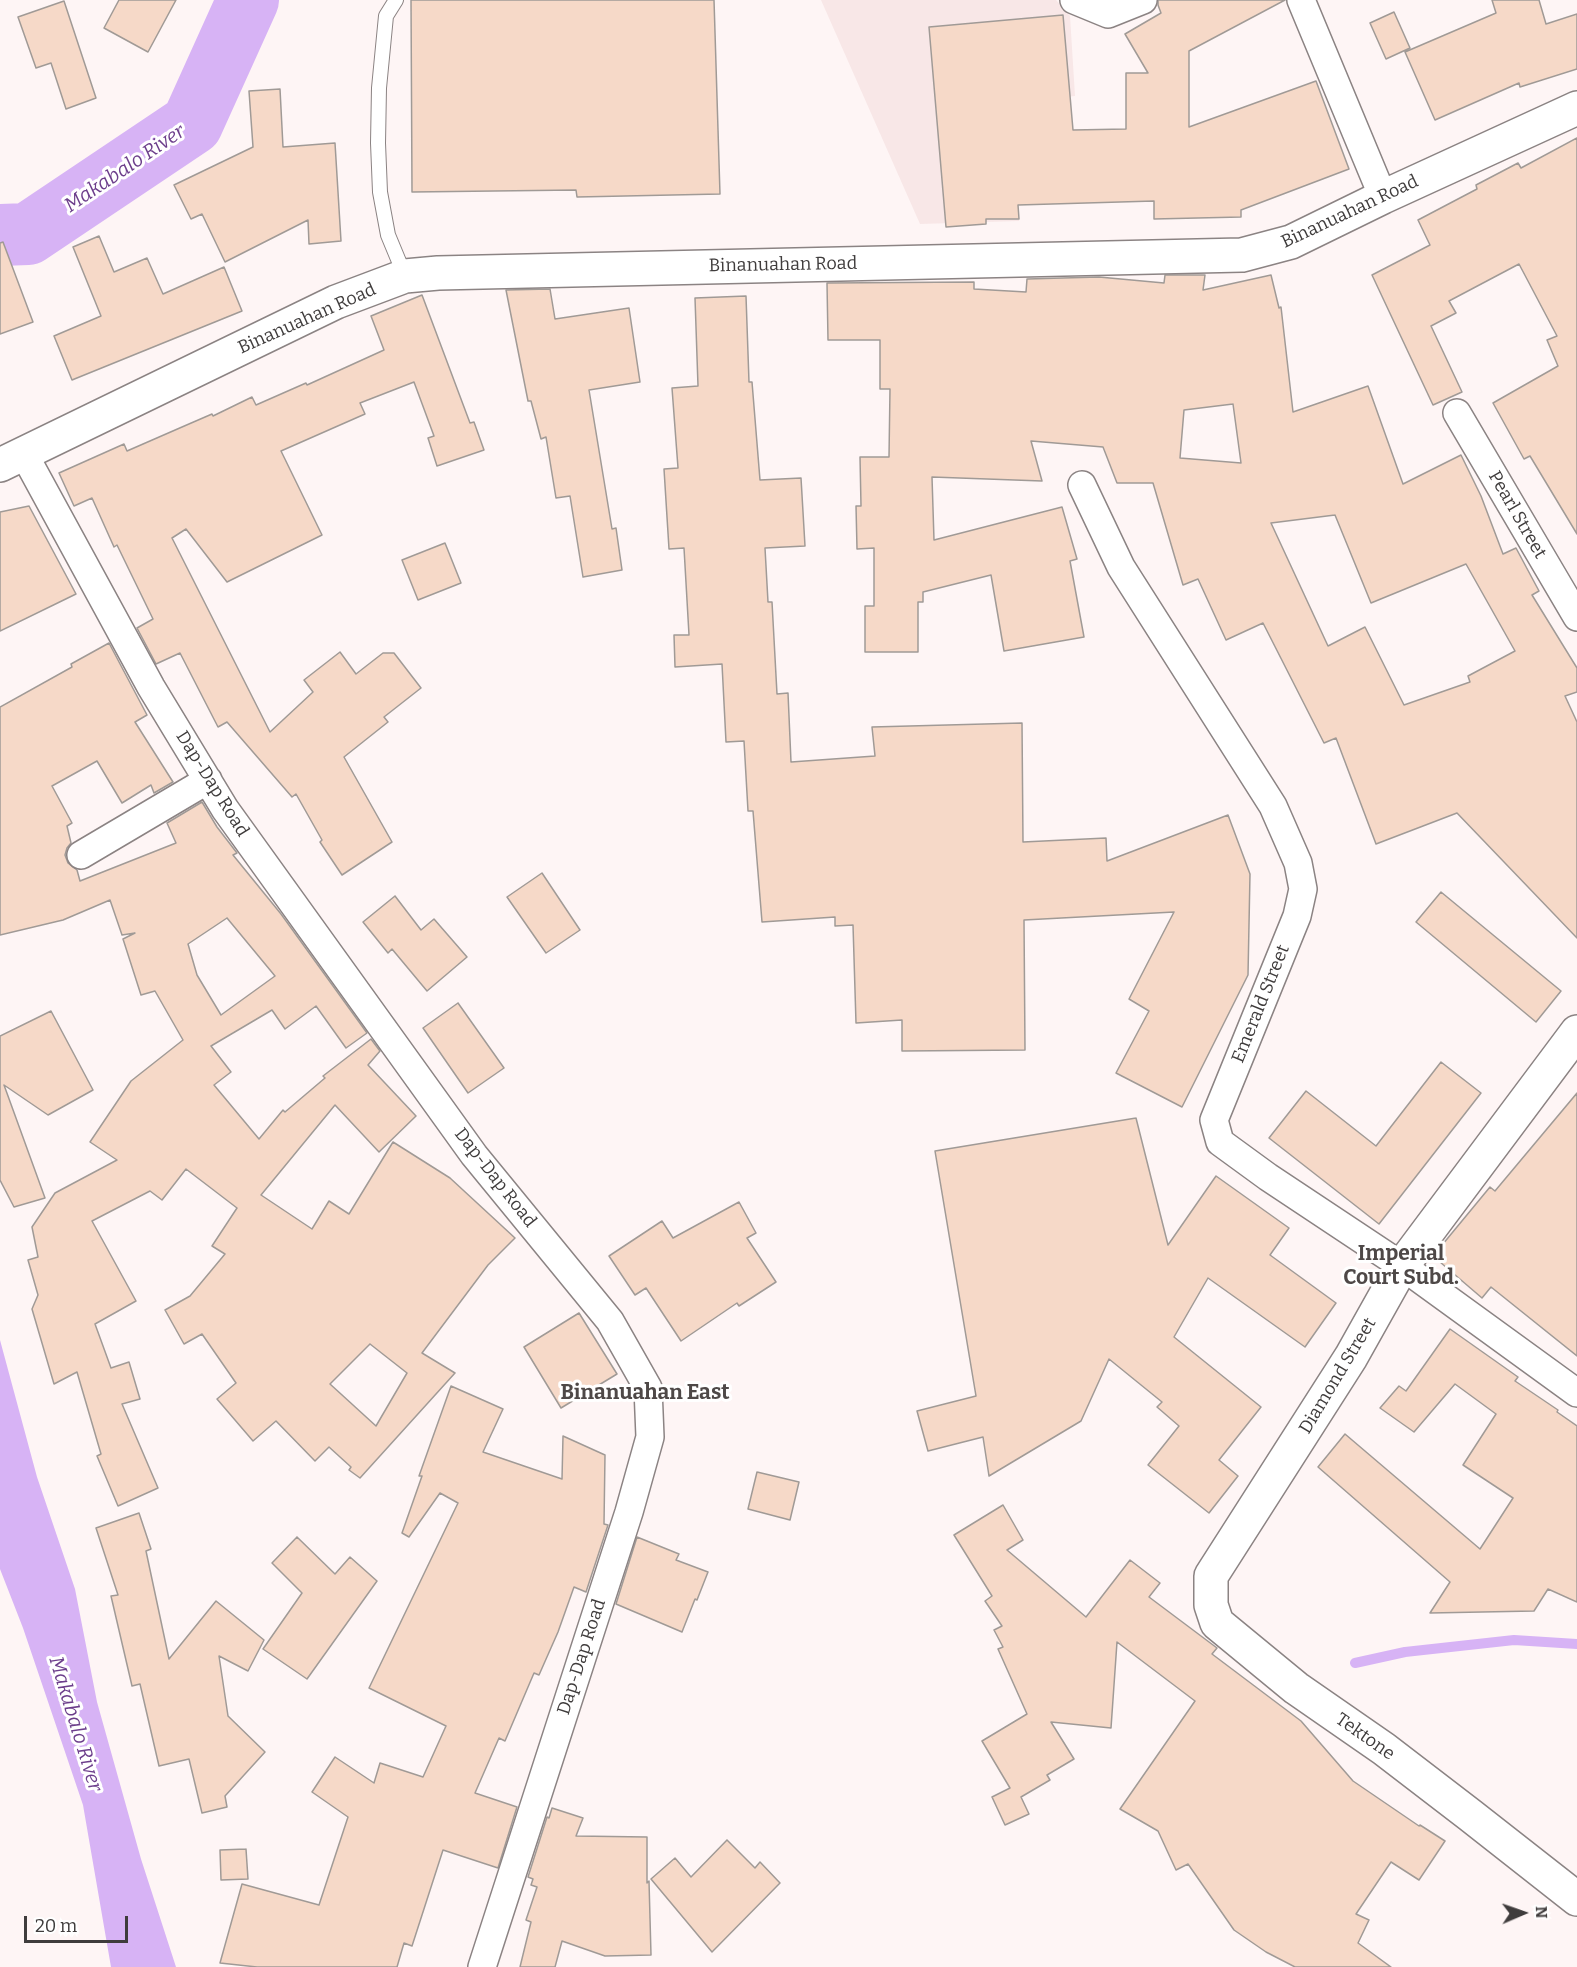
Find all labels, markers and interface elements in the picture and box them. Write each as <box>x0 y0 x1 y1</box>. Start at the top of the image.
water label: Makabalo River <box>60 120 190 218</box>
street label: Binanuahan Road <box>1278 171 1422 253</box>
street label: Binanuahan Road <box>709 253 857 277</box>
street label: Binanuahan Road <box>235 279 379 359</box>
street label: Pearl Street <box>1483 467 1551 563</box>
street label: Dap-Dap Road <box>171 727 253 841</box>
street label: Emerald Street <box>1227 942 1295 1066</box>
street label: Dap-Dap Road <box>449 1124 541 1232</box>
district label: Imperial Court Subd. <box>1343 1241 1459 1291</box>
street label: Diamond Street <box>1295 1314 1381 1438</box>
district label: Binanuahan East <box>560 1380 730 1406</box>
street label: Dap-Dap Road <box>553 1596 611 1718</box>
water label: Makabalo River <box>43 1653 107 1795</box>
street label: Tektone <box>1331 1709 1399 1765</box>
north arrow <box>1493 1883 1553 1943</box>
scale bar <box>27 1904 130 1942</box>
text: N <box>1532 1906 1551 1919</box>
text: 20 m <box>35 1915 77 1937</box>

